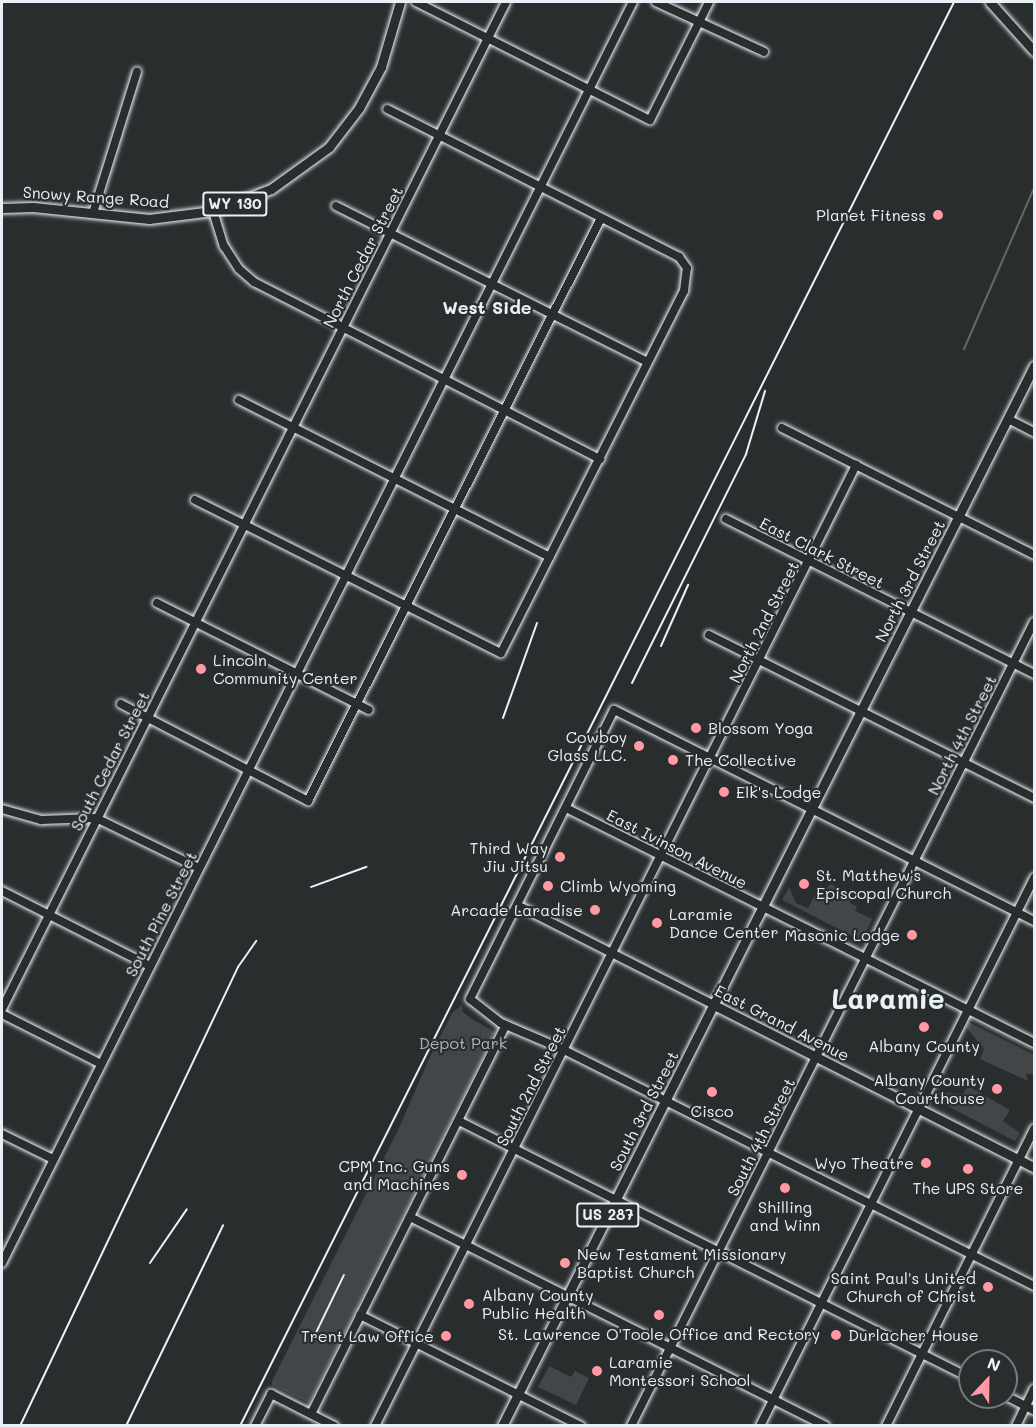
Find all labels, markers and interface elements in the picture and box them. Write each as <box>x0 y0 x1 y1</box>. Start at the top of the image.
street label: Snowy Range Road <box>22 182 170 212</box>
street label: North Cedar Street <box>319 183 407 331</box>
road number: WY 130 <box>202 192 268 216</box>
place label: Planet Fitness <box>816 205 926 225</box>
marker: Planet Fitness <box>931 208 945 222</box>
district label: West Side <box>442 296 532 318</box>
street label: East Clark Street <box>757 513 887 593</box>
street label: North 3rd Street <box>871 517 949 645</box>
street label: North 2nd Street <box>725 558 803 686</box>
place label: Lincoln Community Center <box>213 650 358 688</box>
marker: Lincoln Community Center <box>194 662 208 676</box>
street label: North 4th Street <box>923 672 1001 798</box>
street label: South Cedar Street <box>66 688 154 834</box>
place label: Blossom Yoga <box>708 718 814 738</box>
marker: Blossom Yoga <box>689 721 703 735</box>
place label: Cowboy Glass LLC. <box>547 727 627 765</box>
marker: Cowboy Glass LLC. <box>632 739 646 753</box>
place label: The Collective <box>685 750 797 770</box>
marker: The Collective <box>666 753 680 767</box>
place label: Elk's Lodge <box>736 782 821 802</box>
marker: Elk's Lodge <box>717 785 731 799</box>
street label: East Ivinson Avenue <box>604 805 750 893</box>
place label: Third Way Jiu Jitsu <box>470 838 548 876</box>
street label: South Pine Street <box>121 848 201 980</box>
marker: Third Way Jiu Jitsu <box>553 850 567 864</box>
place label: St. Matthew's Episcopal Church <box>816 865 951 903</box>
place label: Climb Wyoming <box>560 876 676 896</box>
marker: St. Matthew's Episcopal Church <box>797 877 811 891</box>
marker: Climb Wyoming <box>541 879 555 893</box>
place label: Arcade Laradise <box>450 900 583 920</box>
marker: Arcade Laradise <box>588 903 602 917</box>
place label: Laramie Dance Center <box>669 904 778 942</box>
marker: Laramie Dance Center <box>650 916 664 930</box>
place label: Masonic Lodge <box>784 925 900 945</box>
marker: Masonic Lodge <box>905 928 919 942</box>
street label: East Grand Avenue <box>712 981 852 1065</box>
district label: Laramie <box>831 981 945 1015</box>
marker: Albany County <box>917 1020 931 1034</box>
street label: South 2nd Street <box>492 1023 570 1149</box>
park label: Depot Park <box>419 1033 507 1053</box>
place label: Albany County <box>868 1036 980 1056</box>
street label: South 3rd Street <box>605 1048 683 1174</box>
place label: Albany County Courthouse <box>873 1070 985 1108</box>
street label: South 4th Street <box>723 1075 799 1199</box>
marker: Albany County Courthouse <box>990 1082 1004 1096</box>
marker: Cisco <box>705 1085 719 1099</box>
place label: Cisco <box>691 1101 733 1121</box>
place label: Wyo Theatre <box>814 1153 914 1173</box>
place label: CPM Inc. Guns and Machines <box>339 1156 450 1194</box>
marker: Wyo Theatre <box>919 1156 933 1170</box>
marker: The UPS Store <box>961 1162 975 1176</box>
marker: CPM Inc. Guns and Machines <box>455 1168 469 1182</box>
place label: The UPS Store <box>912 1178 1024 1198</box>
marker: Shilling and Winn <box>778 1181 792 1195</box>
place label: Shilling and Winn <box>750 1197 820 1235</box>
road number: US 287 <box>575 1203 641 1227</box>
place label: New Testament Missionary Baptist Church <box>577 1244 786 1282</box>
marker: New Testament Missionary Baptist Church <box>558 1256 572 1270</box>
place label: Saint Paul's United Church of Christ <box>831 1268 976 1306</box>
marker: Saint Paul's United Church of Christ <box>981 1280 995 1294</box>
place label: Albany County Public Health <box>482 1285 594 1323</box>
marker: Albany County Public Health <box>460 1295 478 1313</box>
marker: St. Lawrence O'Toole Office and Rectory <box>652 1308 666 1322</box>
place label: St. Lawrence O'Toole Office and Rectory <box>498 1324 820 1344</box>
place label: Durlacher House <box>848 1325 979 1345</box>
place label: Trent Law Office <box>301 1326 434 1346</box>
marker: Durlacher House <box>829 1328 843 1342</box>
marker: Trent Law Office <box>439 1329 453 1343</box>
north arrow <box>958 1349 1018 1409</box>
place label: Laramie Montessori School <box>609 1352 751 1390</box>
text: N <box>985 1352 1004 1376</box>
marker: Laramie Montessori School <box>590 1364 604 1378</box>

